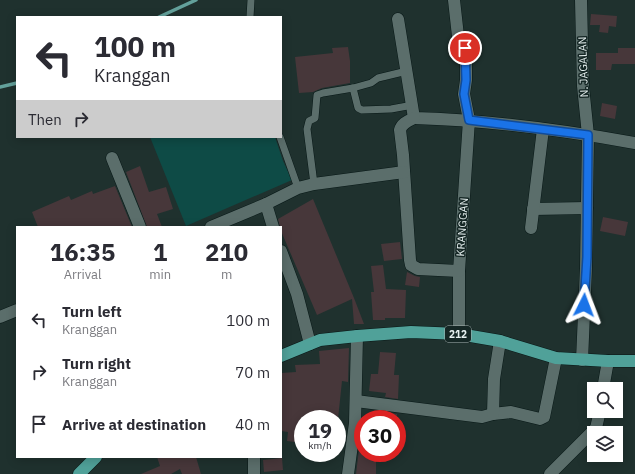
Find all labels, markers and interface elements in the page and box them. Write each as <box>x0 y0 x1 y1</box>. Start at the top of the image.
text: 100 m <box>94 28 176 65</box>
pin <box>448 31 482 65</box>
icon: left <box>28 32 80 84</box>
street label: N. JAGALAN <box>575 36 591 98</box>
icon: arrive <box>454 37 476 59</box>
text: Kranggan <box>94 64 170 87</box>
icon: right <box>70 108 92 130</box>
text: Then <box>28 110 62 129</box>
street label: KRANGGAN <box>453 197 471 257</box>
text: 16:35 <box>50 236 115 268</box>
text: 1 <box>153 236 167 268</box>
text: 210 <box>205 236 248 268</box>
text: Arrival <box>64 266 102 283</box>
text: min <box>149 266 171 283</box>
text: m <box>221 266 232 283</box>
position arrow <box>563 284 605 326</box>
text: Turn left <box>62 302 122 321</box>
icon: left <box>28 309 50 331</box>
text: 100 m <box>226 311 270 330</box>
text: Kranggan <box>62 321 117 338</box>
road number: 212 <box>445 326 471 342</box>
text: Turn right <box>62 354 131 373</box>
icon: right <box>28 361 50 383</box>
text: 70 m <box>235 363 270 382</box>
text: Kranggan <box>62 373 117 390</box>
map controls <box>587 382 623 462</box>
button: search <box>587 382 623 418</box>
speed limit sign: 30 <box>354 410 406 462</box>
icon: arrive <box>28 413 50 435</box>
text: Arrive at destination <box>62 415 206 434</box>
text: 40 m <box>235 415 270 434</box>
text: 19 <box>308 417 332 444</box>
button: layers <box>587 426 623 462</box>
text: km/h <box>308 439 332 452</box>

